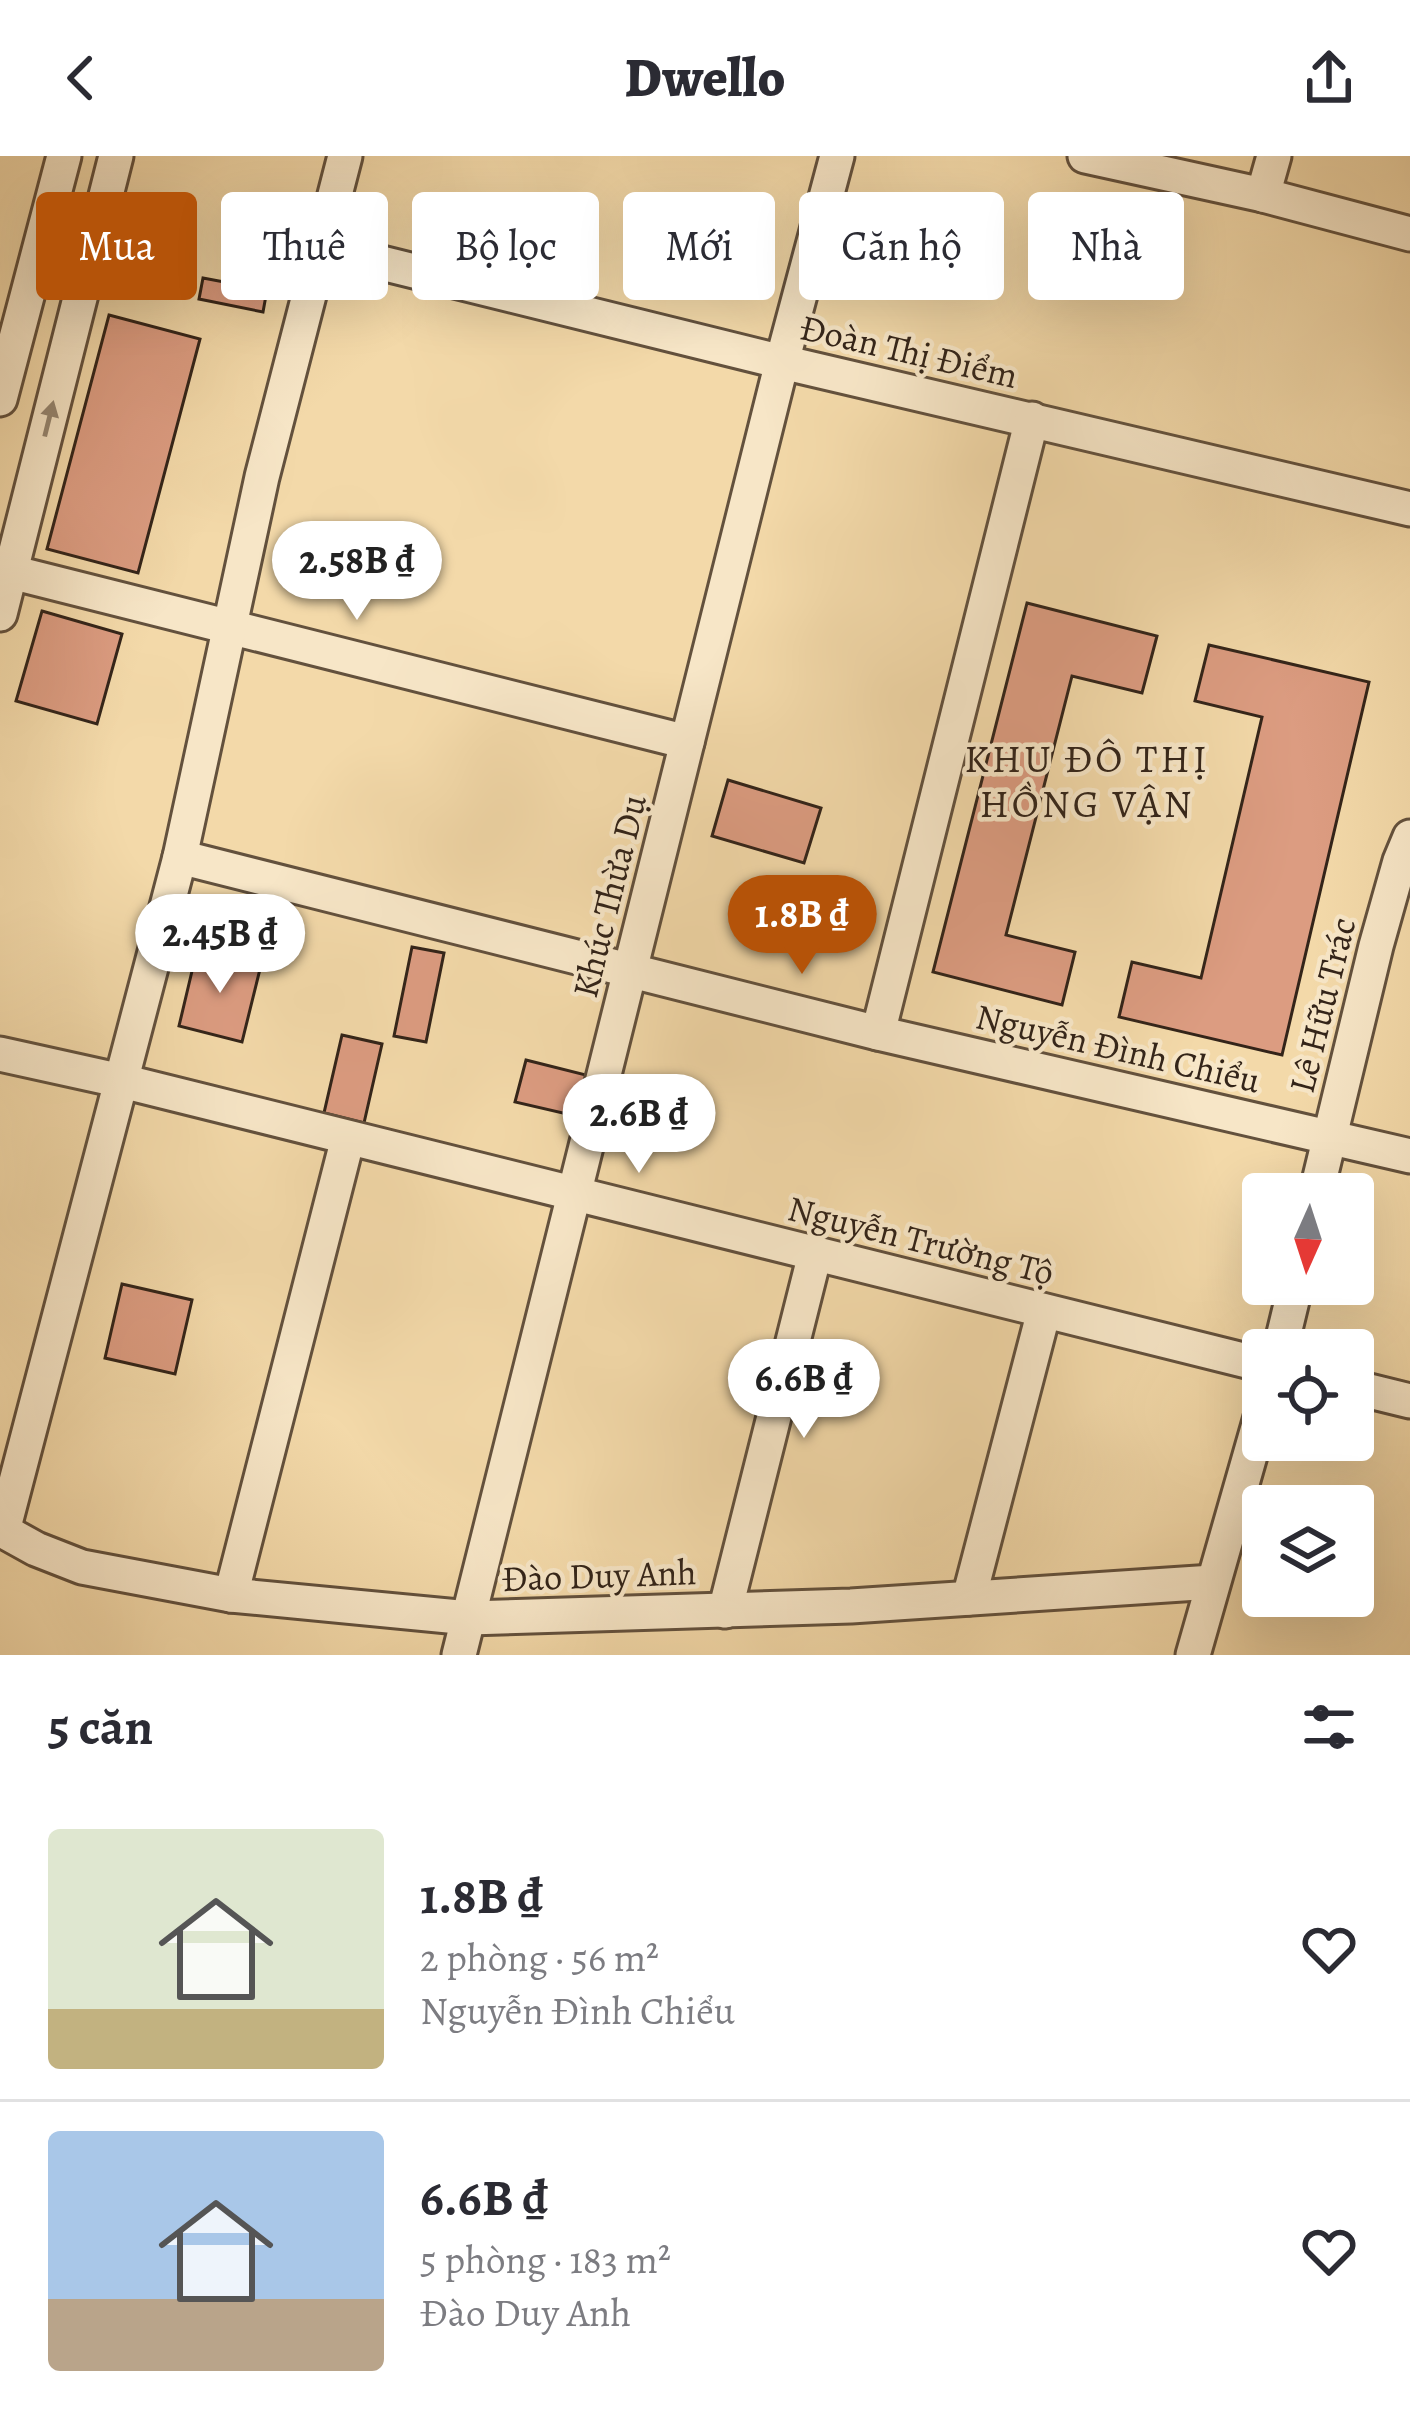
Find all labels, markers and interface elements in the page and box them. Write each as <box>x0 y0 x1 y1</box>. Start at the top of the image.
text: Dwello <box>624 41 786 115</box>
icon: back <box>48 45 114 111</box>
icon: share <box>1296 45 1362 111</box>
chip: Mua <box>36 192 197 300</box>
chip: Thuê <box>221 192 388 300</box>
chip: Bộ lọc <box>412 192 599 300</box>
chip: Mới <box>623 192 775 300</box>
chip: Căn hộ <box>799 192 1004 300</box>
chip: Nhà <box>1028 192 1184 300</box>
street label: Đoàn Thị Điểm <box>795 302 1023 400</box>
one-way arrow <box>40 401 59 438</box>
pin: 2.58B ₫ <box>246 521 468 623</box>
text: 2.58B ₫ <box>299 533 415 586</box>
district label: KHU ĐÔ THỊ HỒNG VẬN <box>964 732 1210 830</box>
street label: Khúc Thừa Dụ <box>560 789 658 1003</box>
pin: 1.8B ₫ <box>704 875 900 977</box>
text: 1.8B ₫ <box>755 887 849 940</box>
pin: 2.45B ₫ <box>109 894 331 996</box>
text: 2.45B ₫ <box>162 906 278 959</box>
street label: Lê Hữu Trác <box>1277 912 1367 1098</box>
street label: Nguyễn Đình Chiểu <box>971 991 1266 1105</box>
pin: 2.6B ₫ <box>541 1074 737 1176</box>
text: 2.6B ₫ <box>590 1086 688 1139</box>
north arrow <box>1242 1173 1374 1305</box>
map controls <box>1242 1173 1374 1617</box>
street label: Nguyễn Trường Tộ <box>783 1183 1059 1297</box>
button: locate <box>1242 1329 1374 1461</box>
pin: 6.6B ₫ <box>706 1339 902 1441</box>
text: 6.6B ₫ <box>755 1351 853 1404</box>
button: layers <box>1242 1485 1374 1617</box>
street label: Đào Duy Anh <box>501 1547 697 1603</box>
text: 5 căn <box>48 1692 153 1762</box>
icon: filters <box>1296 1694 1362 1760</box>
text: 1.8B ₫ <box>420 1861 544 1931</box>
icon: home <box>144 1877 288 2021</box>
icon: heart <box>1296 1916 1362 1982</box>
text: 2 phòng · 56 m² <box>420 1931 659 1984</box>
text: Nguyễn Đình Chiểu <box>420 1984 735 2037</box>
text: 6.6B ₫ <box>420 2163 549 2233</box>
icon: home <box>144 2179 288 2323</box>
icon: heart <box>1296 2218 1362 2284</box>
text: 5 phòng · 183 m² <box>420 2233 671 2286</box>
text: Đào Duy Anh <box>420 2286 631 2339</box>

